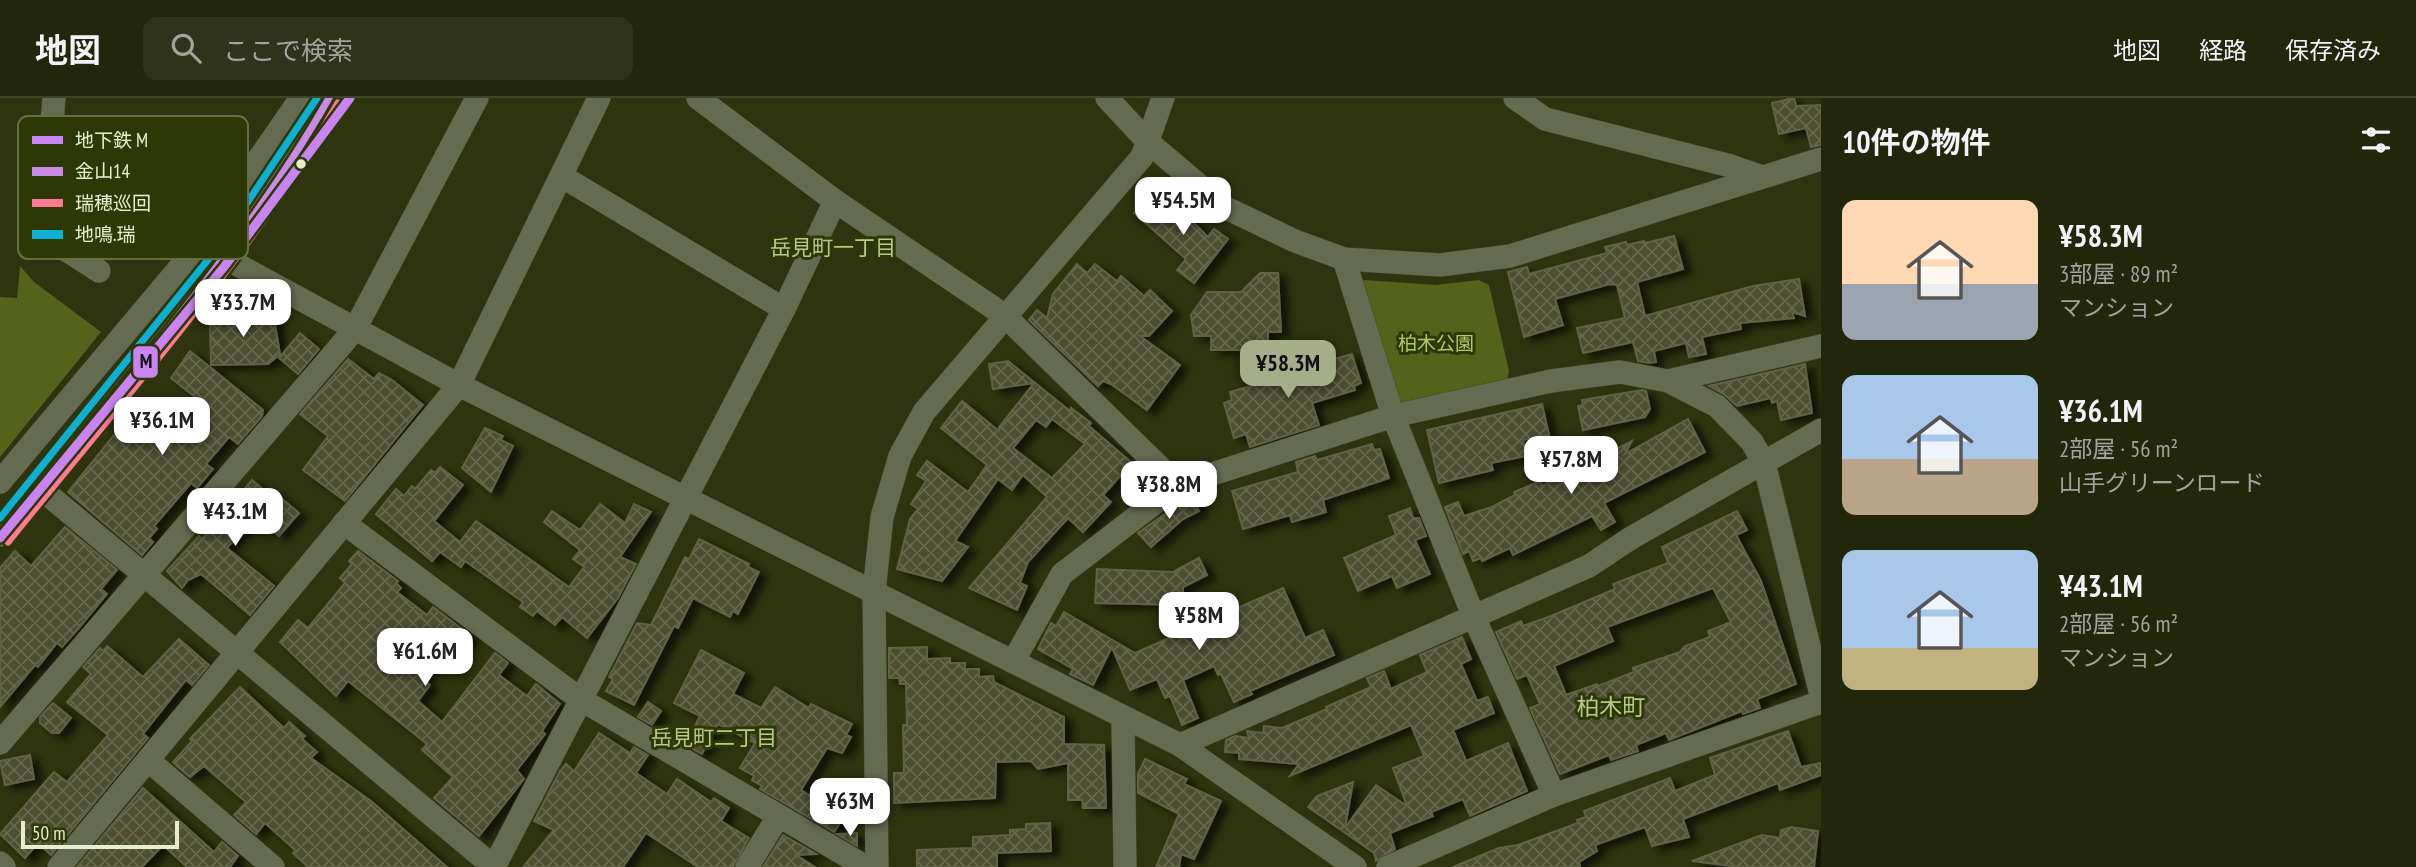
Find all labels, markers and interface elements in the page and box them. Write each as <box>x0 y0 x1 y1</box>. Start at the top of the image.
search box <box>143 17 633 80</box>
text: 地図 <box>35 28 101 71</box>
icon: search <box>167 29 205 67</box>
text: ここで検索 <box>223 34 353 67</box>
text: 地図 <box>2113 35 2161 66</box>
text: 経路 <box>2199 35 2247 66</box>
text: 保存済み <box>2285 35 2381 66</box>
legend <box>18 116 248 259</box>
icon: filters <box>2357 121 2395 159</box>
text: 10件の物件 <box>1842 122 1991 161</box>
text: 地下鉄 M <box>75 128 148 152</box>
unlabelled marker <box>294 157 308 171</box>
text: 金山14 <box>75 159 131 183</box>
pin: ¥54.5M <box>1126 178 1240 237</box>
text: ¥54.5M <box>1151 185 1215 214</box>
text: 瑞穂巡回 <box>75 191 151 215</box>
text: ¥58.3M <box>2059 216 2143 255</box>
text: 地鳴.瑞 <box>75 222 135 246</box>
icon: home <box>1898 228 1982 312</box>
district label: 岳見町一丁目 <box>770 234 896 261</box>
text: 3部屋 · 89 m² <box>2059 259 2178 288</box>
pin: ¥33.7M <box>186 280 300 339</box>
text: ¥33.7M <box>211 287 275 316</box>
text: マンション <box>2059 293 2174 322</box>
park label: 柏木公園 <box>1398 331 1474 355</box>
pin: ¥58.3M <box>1231 341 1345 400</box>
line badge: M <box>132 345 159 379</box>
text: ¥58.3M <box>1256 348 1320 377</box>
text: M <box>140 349 152 373</box>
text: ¥36.1M <box>2059 391 2143 430</box>
pin: ¥36.1M <box>105 398 219 457</box>
icon: home <box>1898 403 1982 487</box>
text: ¥36.1M <box>130 405 194 434</box>
text: 2部屋 · 56 m² <box>2059 434 2178 463</box>
pin: ¥57.8M <box>1514 436 1628 496</box>
text: ¥57.8M <box>1540 444 1602 473</box>
pin: ¥38.8M <box>1112 462 1226 521</box>
text: 山手グリーンロード <box>2059 468 2265 497</box>
text: ¥38.8M <box>1137 469 1201 498</box>
pin: ¥43.1M <box>178 489 292 548</box>
text: ¥43.1M <box>203 496 267 525</box>
text: ¥43.1M <box>2059 566 2143 605</box>
icon: home <box>1898 578 1982 662</box>
pin: ¥58M <box>1158 592 1240 652</box>
text: ¥58M <box>1175 600 1223 629</box>
text: 2部屋 · 56 m² <box>2059 609 2178 638</box>
pin: ¥61.6M <box>368 628 482 688</box>
text: ¥61.6M <box>393 636 457 665</box>
text: マンション <box>2059 643 2174 672</box>
district label: 柏木町 <box>1577 692 1646 721</box>
district label: 岳見町二丁目 <box>651 724 777 751</box>
pin: ¥63M <box>809 778 891 838</box>
text: ¥63M <box>826 786 874 815</box>
scale bar <box>21 818 178 850</box>
text: 50 m <box>32 821 66 845</box>

